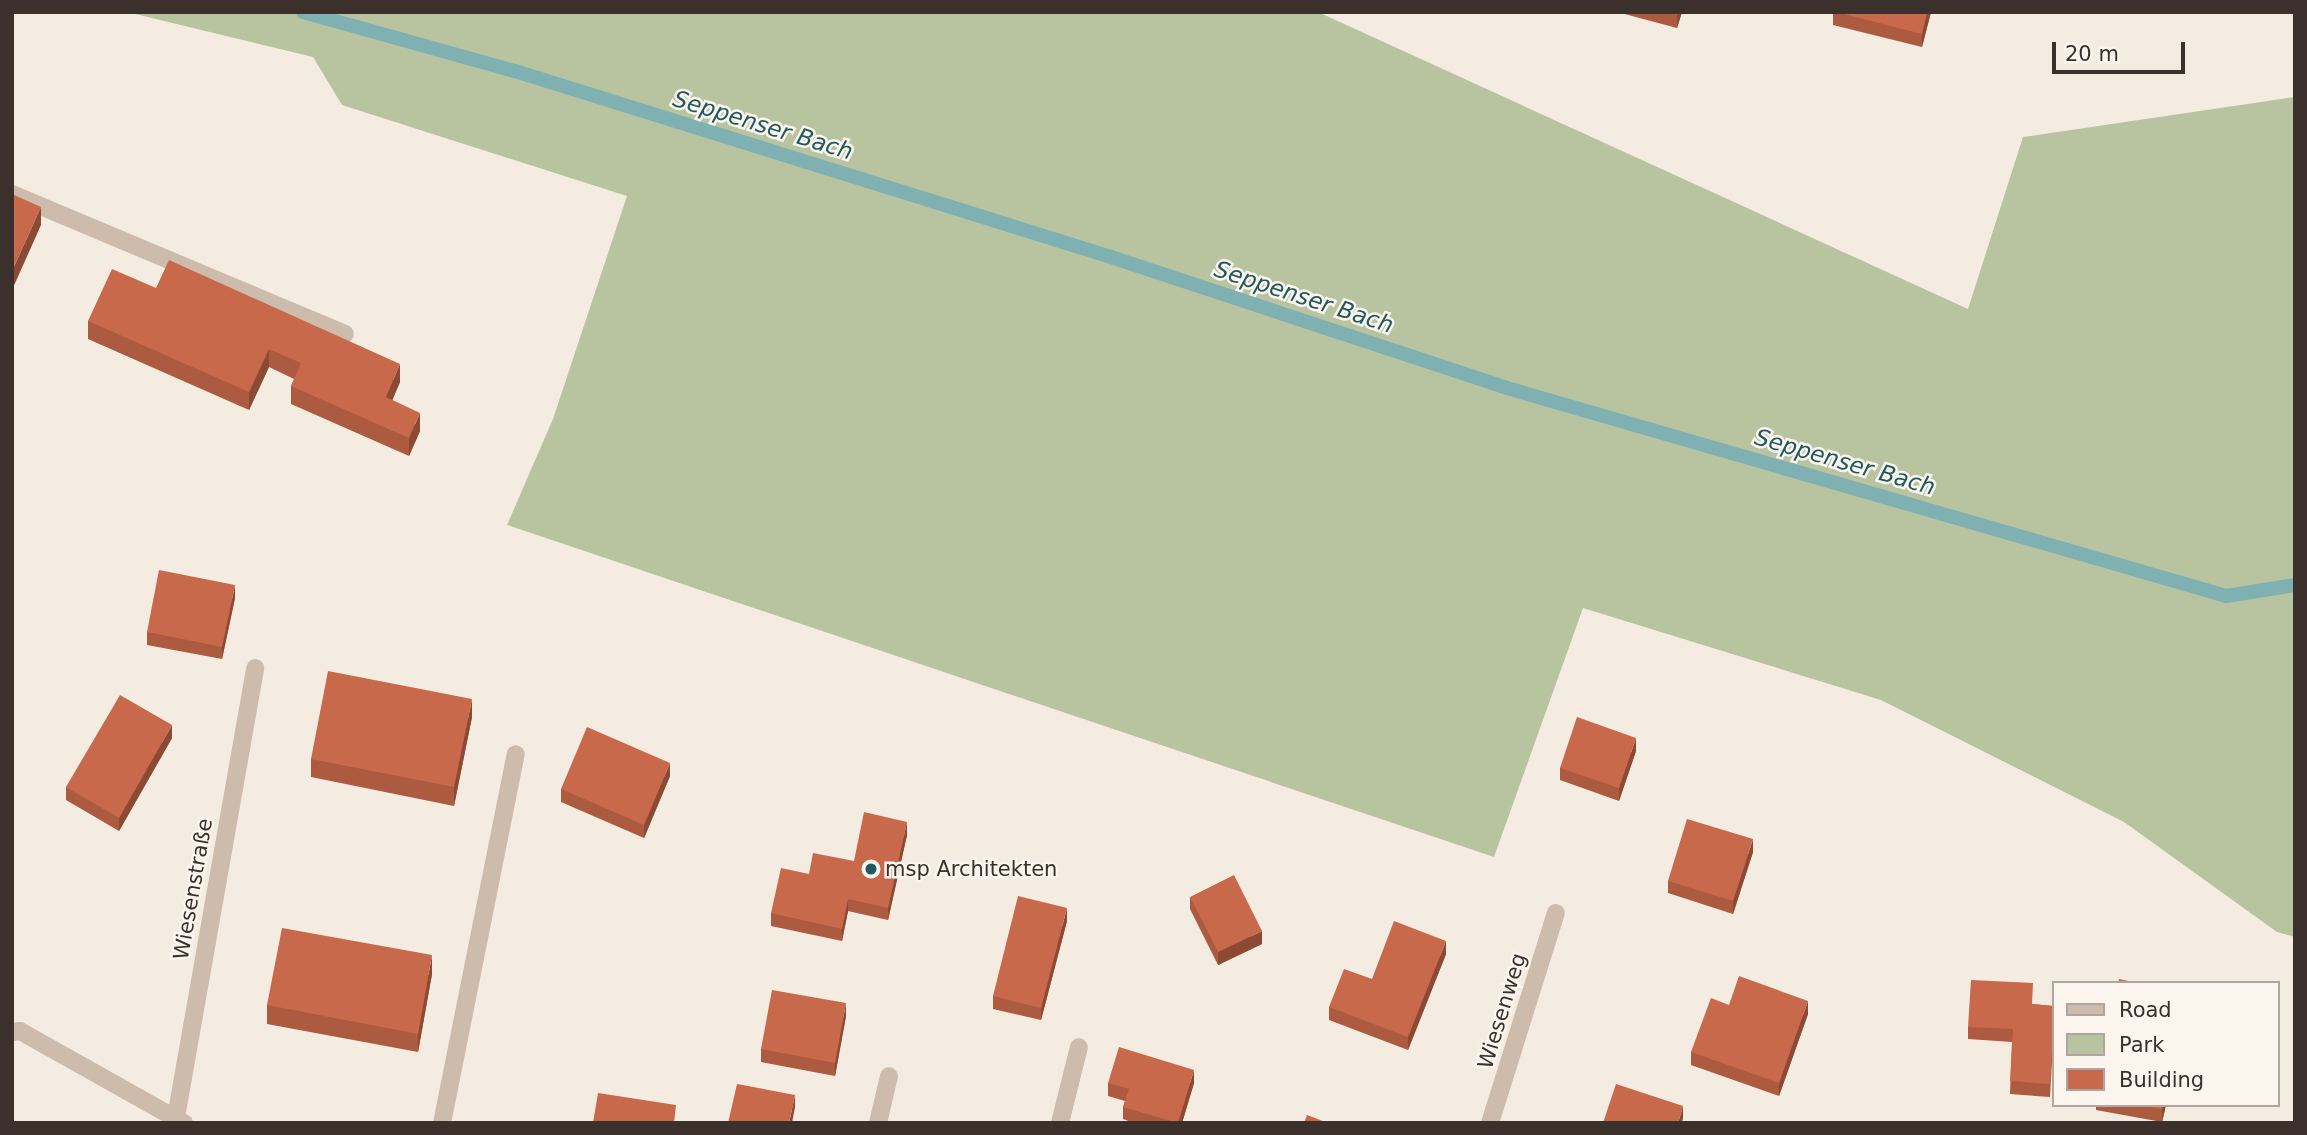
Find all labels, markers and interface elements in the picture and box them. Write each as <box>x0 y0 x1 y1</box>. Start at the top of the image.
scale bar <box>2055 28 2188 72</box>
text: 20 m <box>2065 42 2119 66</box>
water label: Seppenser Bach <box>670 85 856 165</box>
water label: Seppenser Bach <box>1211 255 1397 339</box>
water label: Seppenser Bach <box>1751 423 1939 501</box>
street label: Wiesenstraße <box>168 816 218 962</box>
place label: msp Architekten <box>885 856 1057 882</box>
marker: msp Architekten <box>863 861 879 877</box>
street label: Wiesenweg <box>1472 950 1532 1072</box>
legend <box>2052 981 2279 1107</box>
text: Road <box>2119 998 2172 1022</box>
text: Park <box>2119 1033 2164 1057</box>
text: Building <box>2119 1068 2204 1092</box>

